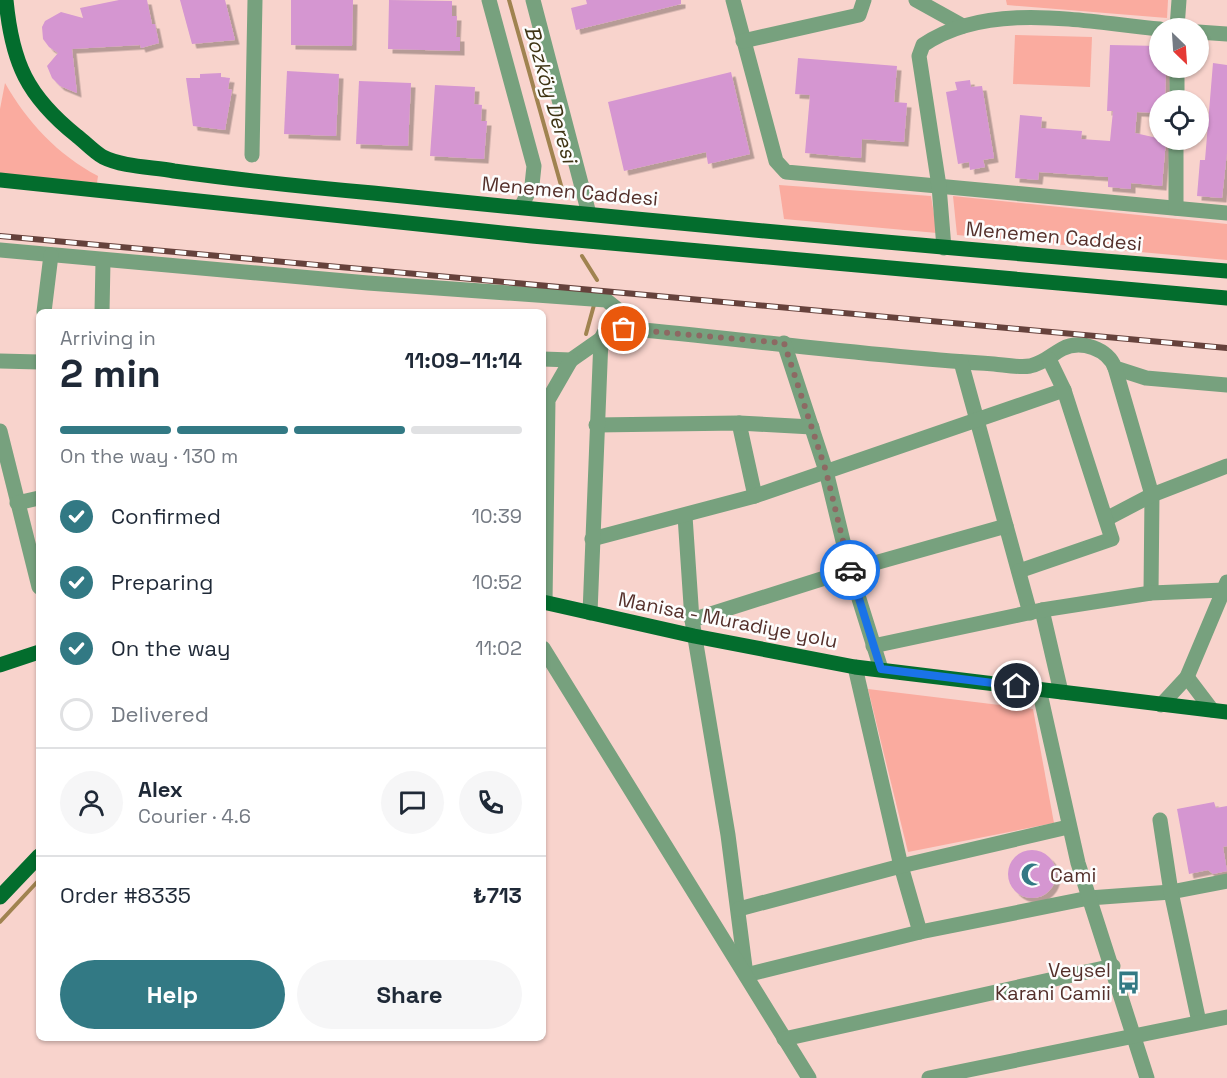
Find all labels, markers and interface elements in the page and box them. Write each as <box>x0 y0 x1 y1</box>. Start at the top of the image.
north arrow <box>1149 18 1209 78</box>
map controls <box>1149 18 1209 150</box>
water label: Bozköy Deresi <box>518 22 584 169</box>
button: locate <box>1149 90 1209 150</box>
street label: Menemen Caddesi <box>481 170 659 212</box>
street label: Menemen Caddesi <box>965 215 1143 257</box>
pin <box>598 303 649 354</box>
icon: bag <box>607 312 640 345</box>
text: Arriving in <box>60 325 156 351</box>
text: 11:09–11:14 <box>404 346 522 374</box>
text: 2 min <box>60 349 161 398</box>
text: On the way · 130 m <box>60 443 238 469</box>
icon: check <box>60 500 93 533</box>
text: Confirmed <box>111 502 221 530</box>
text: 10:39 <box>471 503 522 529</box>
courier <box>820 540 880 600</box>
icon: car <box>834 554 867 587</box>
icon: check <box>60 566 93 599</box>
text: Preparing <box>111 568 213 596</box>
text: 10:52 <box>472 569 522 595</box>
street label: Manisa - Muradiye yolu <box>616 586 840 654</box>
icon: check <box>60 632 93 665</box>
text: On the way <box>111 634 230 662</box>
text: 11:02 <box>475 635 522 661</box>
pin <box>991 660 1042 711</box>
icon: home <box>1000 669 1033 702</box>
text: Delivered <box>111 700 209 728</box>
button: person <box>60 771 123 834</box>
button: chat <box>381 771 444 834</box>
button: phone <box>459 771 522 834</box>
text: Alex <box>138 775 183 803</box>
text: Courier · 4.6 <box>138 803 251 829</box>
mosque icon: Cami <box>1019 862 1045 888</box>
place label: Cami <box>1050 862 1096 888</box>
text: Order #8335 <box>60 881 191 909</box>
text: ₺713 <box>473 881 522 909</box>
place label: Veysel Karani Camii <box>995 957 1111 1006</box>
button: Help <box>60 960 285 1029</box>
button: Share <box>297 960 522 1029</box>
bus stop icon: Veysel Karani Camii <box>1116 969 1142 995</box>

